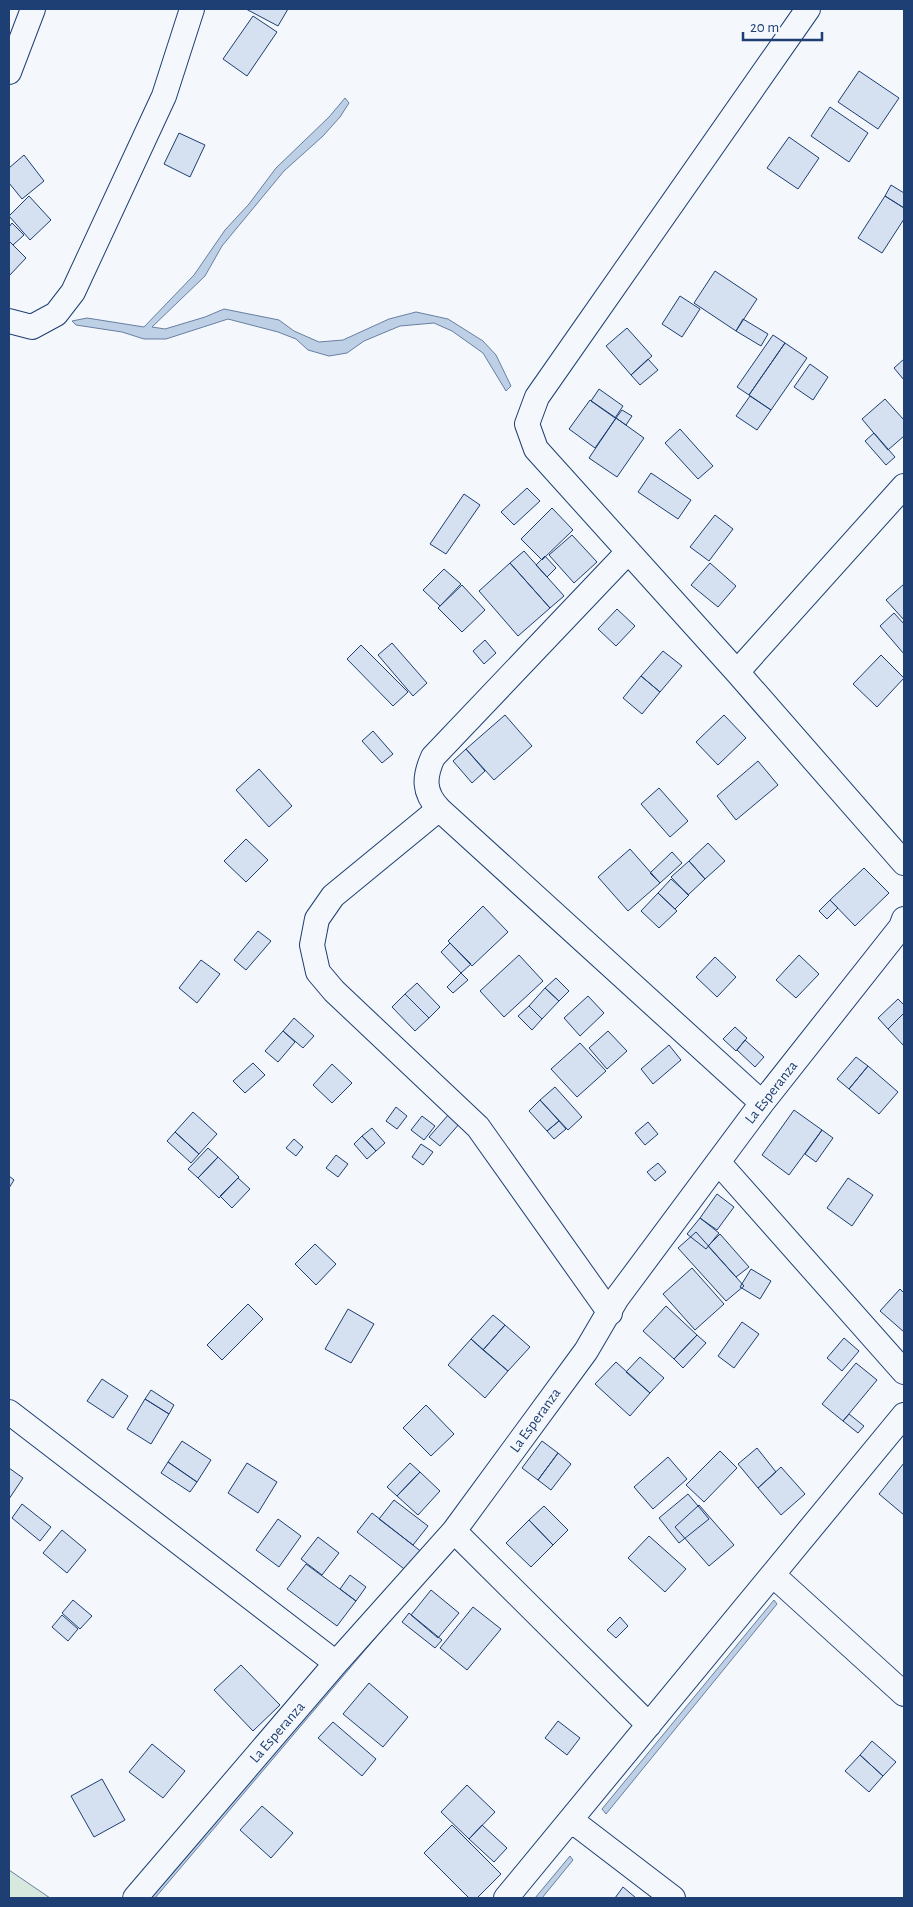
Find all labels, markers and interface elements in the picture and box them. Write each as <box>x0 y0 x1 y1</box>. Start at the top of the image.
scale bar <box>743 10 822 42</box>
text: 20 m <box>750 20 779 35</box>
street label: La Esperanza <box>742 1058 801 1127</box>
street label: La Esperanza <box>507 1385 564 1455</box>
street label: La Esperanza <box>247 1699 308 1766</box>

